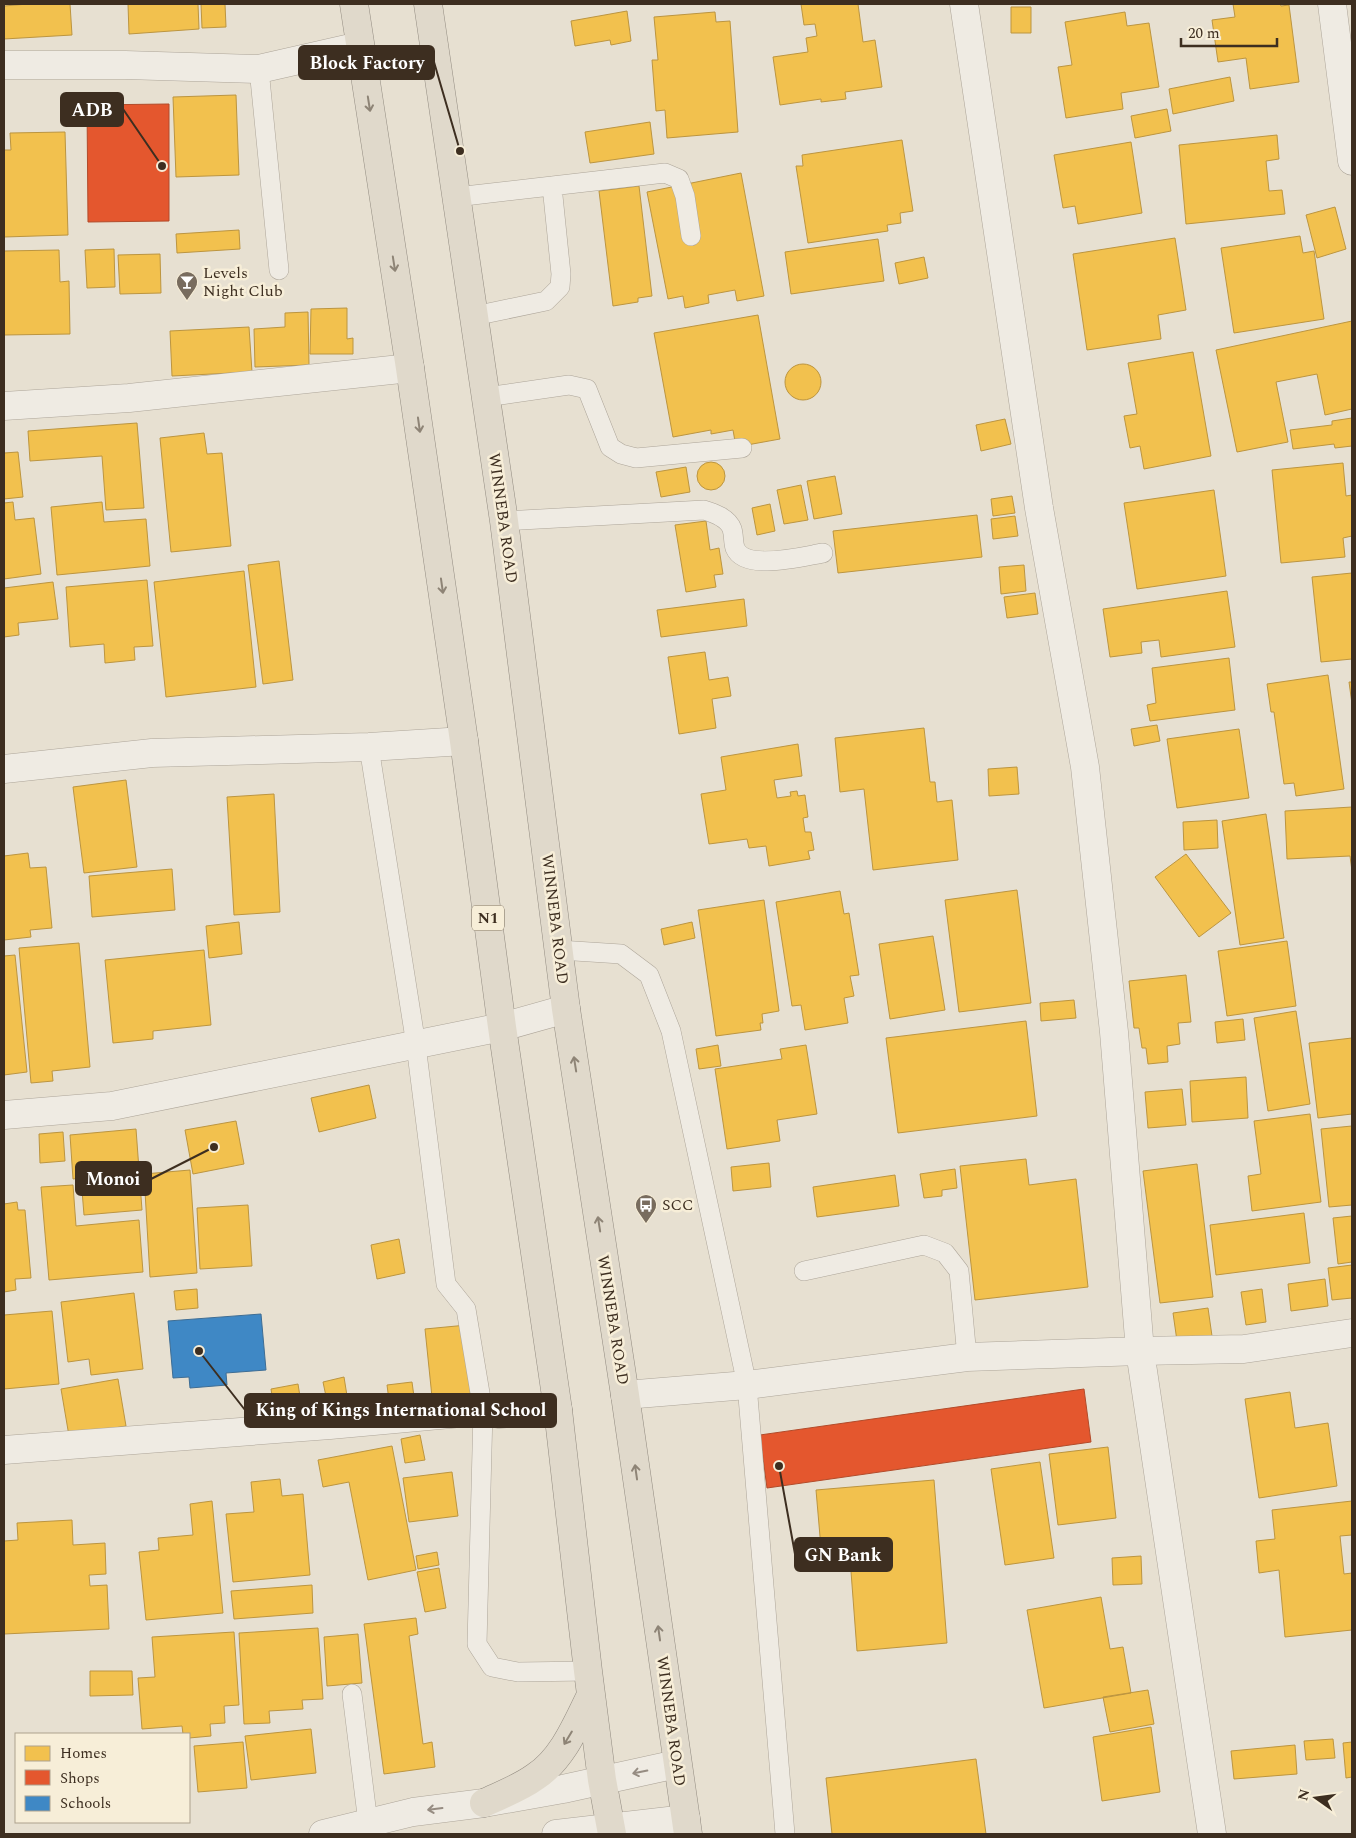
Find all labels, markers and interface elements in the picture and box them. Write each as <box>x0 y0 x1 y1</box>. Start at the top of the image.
scale bar <box>1181 15 1277 47</box>
text: 20 m <box>1188 22 1220 45</box>
callout: Block Factory <box>299 46 434 79</box>
text: Block Factory <box>310 50 426 77</box>
callout: ADB <box>61 93 123 126</box>
one-way arrow <box>365 95 375 111</box>
text: ADB <box>71 97 113 124</box>
one-way arrow <box>390 256 400 272</box>
place label: Levels Night Club <box>203 261 283 303</box>
bar icon: Levels Night Club <box>175 270 199 301</box>
one-way arrow <box>414 417 424 433</box>
street label: WINNEBA ROAD <box>482 451 524 585</box>
one-way arrow <box>437 578 447 594</box>
street label: WINNEBA ROAD <box>535 852 575 986</box>
road number: N1 <box>472 906 504 930</box>
one-way arrow <box>569 1056 579 1072</box>
callout: Monoi <box>76 1162 151 1195</box>
text: Monoi <box>86 1166 140 1193</box>
bus stop icon: SCC <box>634 1193 658 1224</box>
place label: SCC <box>662 1193 694 1217</box>
one-way arrow <box>594 1217 604 1233</box>
street label: WINNEBA ROAD <box>591 1253 635 1387</box>
callout: King of Kings International School <box>245 1394 556 1427</box>
text: King of Kings International School <box>256 1397 547 1424</box>
one-way arrow <box>630 1464 640 1480</box>
callout: GN Bank <box>795 1538 892 1571</box>
text: GN Bank <box>805 1542 882 1569</box>
one-way arrow <box>653 1625 663 1641</box>
street label: WINNEBA ROAD <box>650 1654 692 1788</box>
one-way arrow <box>563 1730 573 1744</box>
legend <box>15 1733 190 1823</box>
text: Homes <box>60 1742 107 1765</box>
text: Shops <box>60 1767 100 1790</box>
one-way arrow <box>632 1768 648 1777</box>
north arrow <box>1291 1773 1341 1823</box>
text: N <box>1292 1787 1315 1803</box>
text: Schools <box>60 1792 111 1815</box>
one-way arrow <box>428 1804 444 1814</box>

